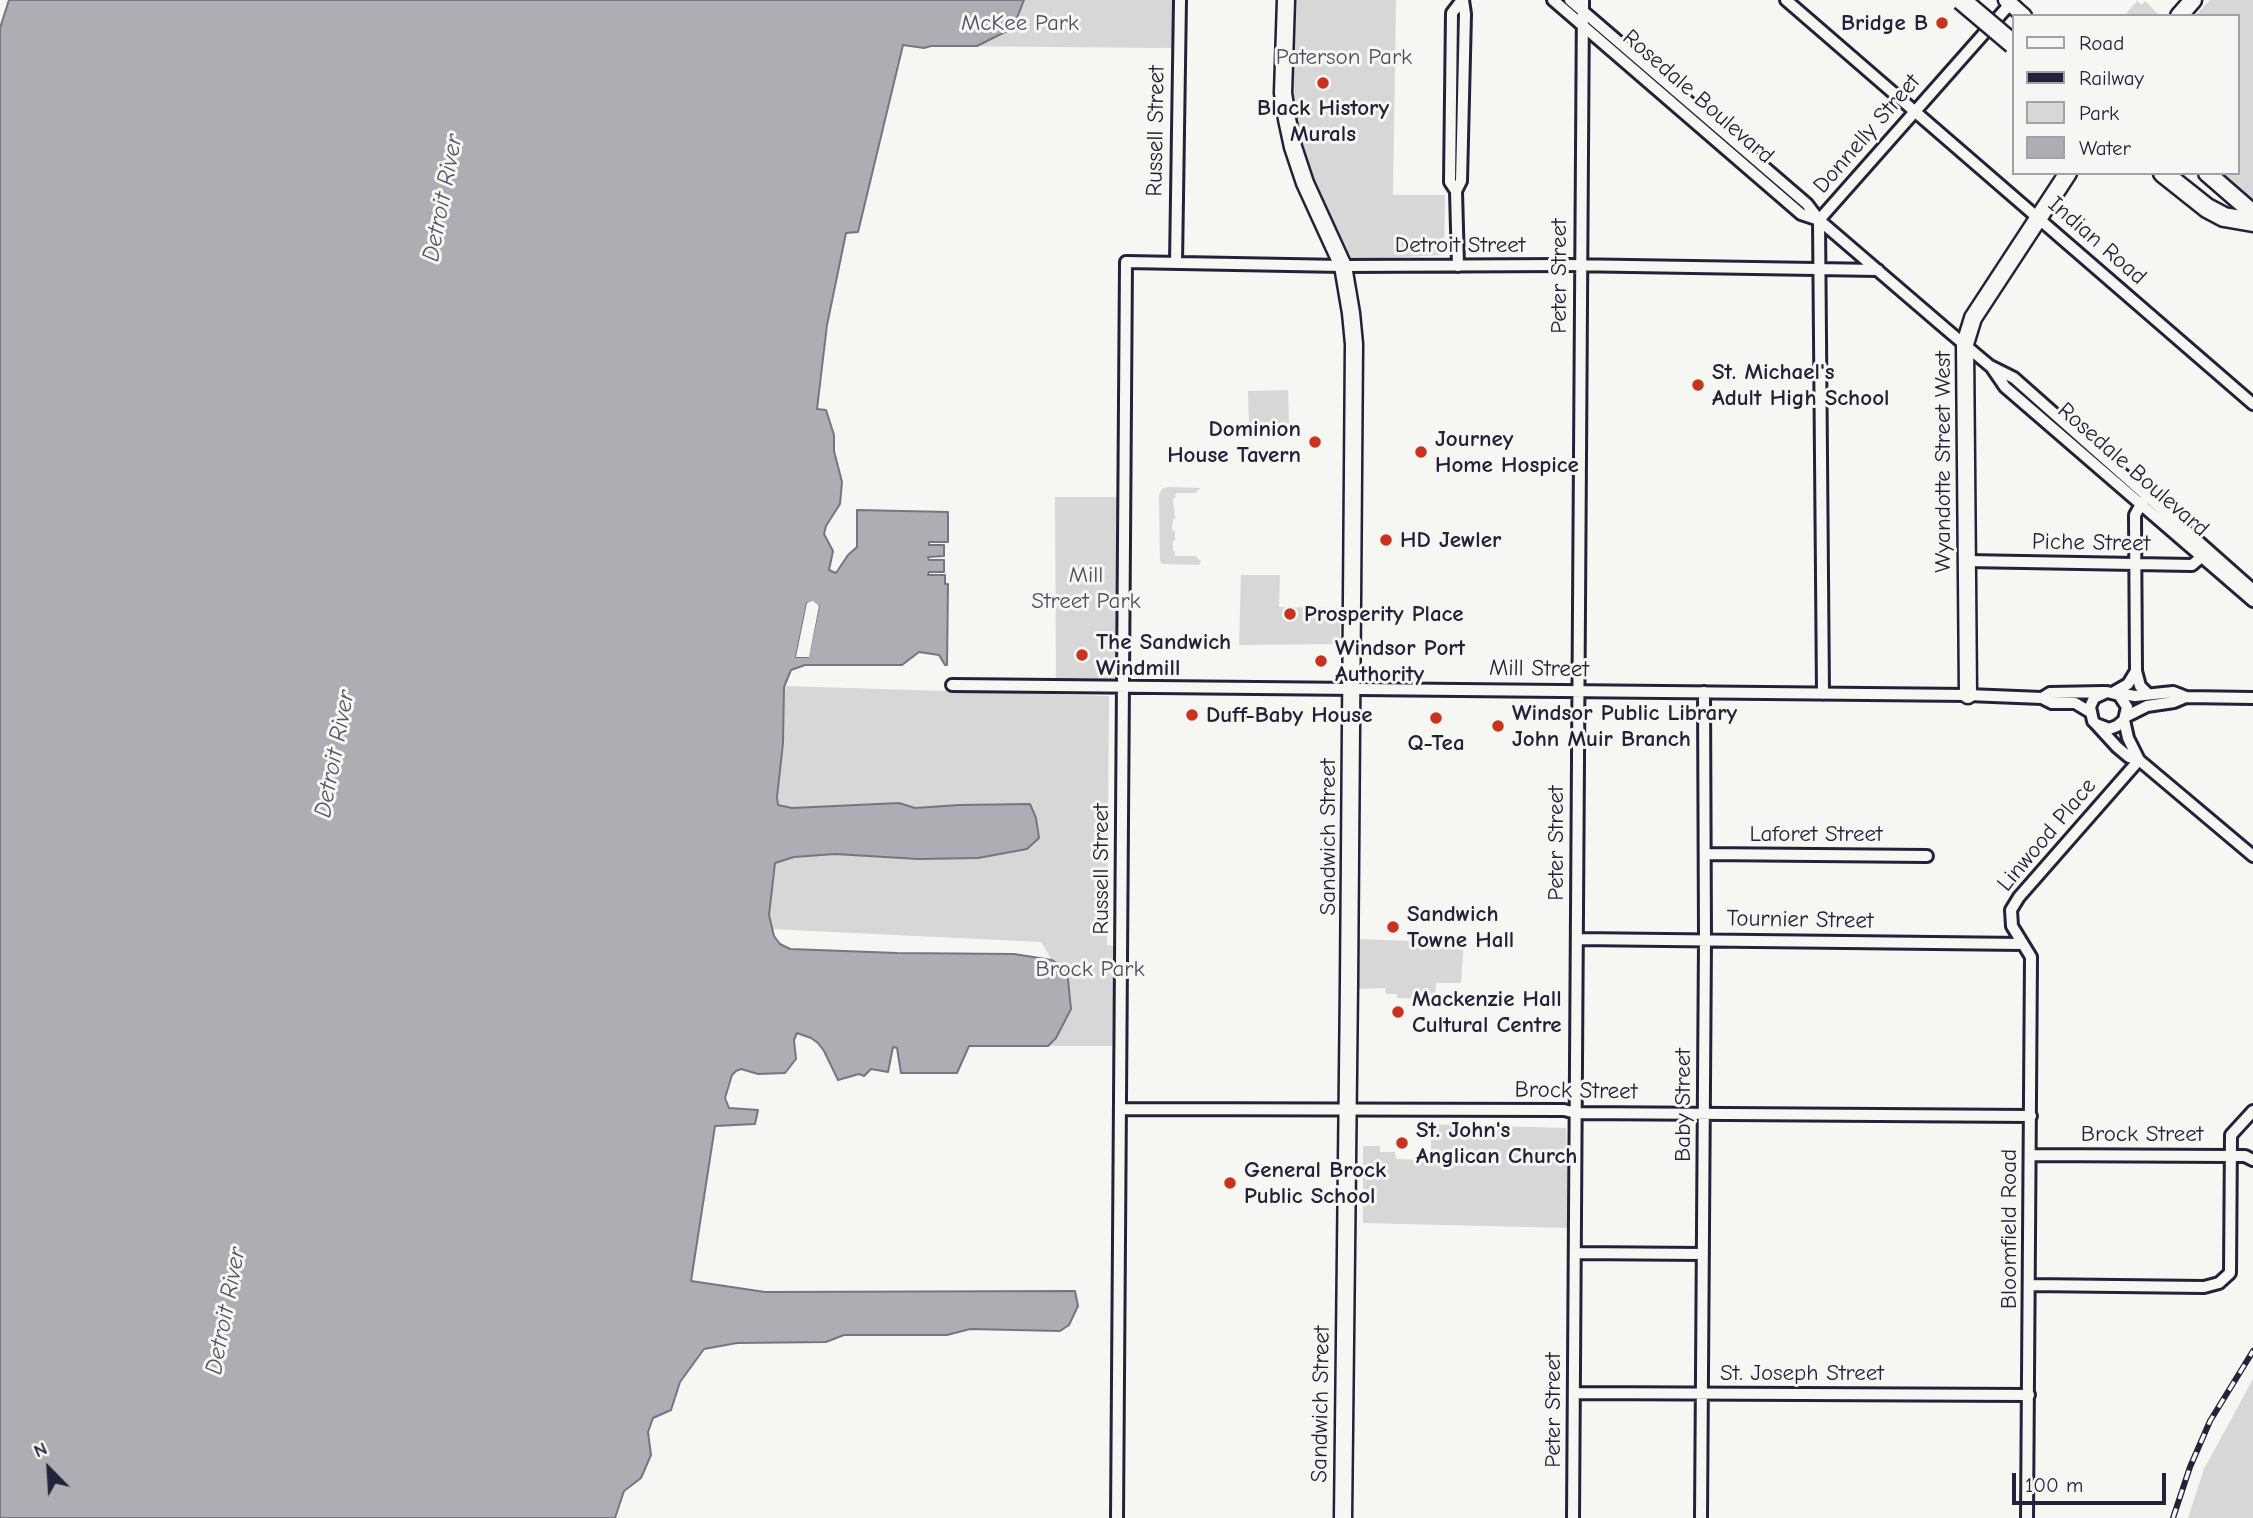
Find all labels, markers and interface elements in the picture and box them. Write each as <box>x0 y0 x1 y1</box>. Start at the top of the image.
park label: McKee Park <box>961 9 1079 37</box>
place label: Bridge B <box>1841 9 1928 37</box>
legend <box>2011 14 2239 175</box>
marker: Bridge B <box>1934 15 1950 31</box>
street label: Rosedale Boulevard <box>1617 24 1779 170</box>
text: Road <box>2079 31 2124 55</box>
park label: Paterson Park <box>1276 43 1412 71</box>
street label: Russell Street <box>1141 65 1171 197</box>
text: Railway <box>2079 66 2144 90</box>
street label: Donnelly Street <box>1808 69 1926 199</box>
marker: Black History Murals <box>1315 75 1331 91</box>
place label: Black History Murals <box>1257 94 1389 148</box>
text: Park <box>2079 101 2119 125</box>
water label: Detroit River <box>417 132 469 264</box>
text: Water <box>2079 136 2131 160</box>
street label: Indian Road <box>2042 191 2152 291</box>
street label: Peter Street <box>1545 218 1573 334</box>
street label: Detroit Street <box>1395 231 1525 259</box>
street label: Wyandotte Street West <box>1929 351 1957 573</box>
place label: St. Michael's Adult High School <box>1712 358 1889 412</box>
marker: St. Michael's Adult High School <box>1690 377 1706 393</box>
street label: Rosedale Boulevard <box>2052 397 2214 543</box>
place label: Dominion House Tavern <box>1167 415 1301 469</box>
place label: Journey Home Hospice <box>1435 425 1579 479</box>
marker: Dominion House Tavern <box>1307 434 1323 450</box>
marker: Journey Home Hospice <box>1413 444 1429 460</box>
place label: HD Jewler <box>1400 526 1501 554</box>
street label: Piche Street <box>2032 528 2150 558</box>
marker: HD Jewler <box>1378 532 1394 548</box>
park label: Mill Street Park <box>1031 561 1141 615</box>
place label: Prosperity Place <box>1304 600 1464 628</box>
marker: Prosperity Place <box>1282 606 1298 622</box>
place label: The Sandwich Windmill <box>1096 628 1231 682</box>
place label: Windsor Port Authority <box>1335 634 1465 688</box>
marker: The Sandwich Windmill <box>1074 647 1090 663</box>
marker: Windsor Port Authority <box>1313 653 1329 669</box>
street label: Mill Street <box>1489 654 1589 684</box>
water label: Detroit River <box>309 688 361 820</box>
place label: Windsor Public Library John Muir Branch <box>1512 699 1737 753</box>
place label: Duff-Baby House <box>1206 701 1372 729</box>
marker: Duff-Baby House <box>1184 707 1200 723</box>
marker: Q-Tea <box>1428 710 1444 726</box>
marker: Windsor Public Library John Muir Branch <box>1490 718 1506 734</box>
place label: Q-Tea <box>1407 729 1465 757</box>
street label: Sandwich Street <box>1314 758 1342 916</box>
street label: Linwood Place <box>1992 773 2102 897</box>
street label: Peter Street <box>1542 785 1570 901</box>
street label: Russell Street <box>1087 803 1115 935</box>
street label: Laforet Street <box>1749 820 1883 848</box>
place label: Sandwich Towne Hall <box>1407 900 1514 954</box>
street label: Tournier Street <box>1726 905 1874 935</box>
marker: Sandwich Towne Hall <box>1385 919 1401 935</box>
park label: Brock Park <box>1035 955 1145 983</box>
place label: Mackenzie Hall Cultural Centre <box>1412 985 1562 1039</box>
marker: Mackenzie Hall Cultural Centre <box>1390 1004 1406 1020</box>
street label: Baby Street <box>1669 1048 1697 1162</box>
street label: Brock Street <box>1514 1076 1638 1106</box>
place label: St. John's Anglican Church <box>1416 1116 1577 1170</box>
street label: Brock Street <box>2081 1120 2203 1148</box>
marker: St. John's Anglican Church <box>1394 1135 1410 1151</box>
street label: Bloomfield Road <box>1995 1149 2023 1309</box>
place label: General Brock Public School <box>1244 1156 1386 1210</box>
marker: General Brock Public School <box>1222 1175 1238 1191</box>
water label: Detroit River <box>200 1245 252 1377</box>
street label: Sandwich Street <box>1306 1325 1336 1483</box>
street label: Peter Street <box>1539 1352 1567 1468</box>
street label: St. Joseph Street <box>1720 1359 1884 1387</box>
north arrow <box>14 1434 84 1504</box>
text: N <box>30 1437 51 1462</box>
scale bar <box>2015 1458 2169 1502</box>
text: 100 m <box>2025 1473 2083 1497</box>

